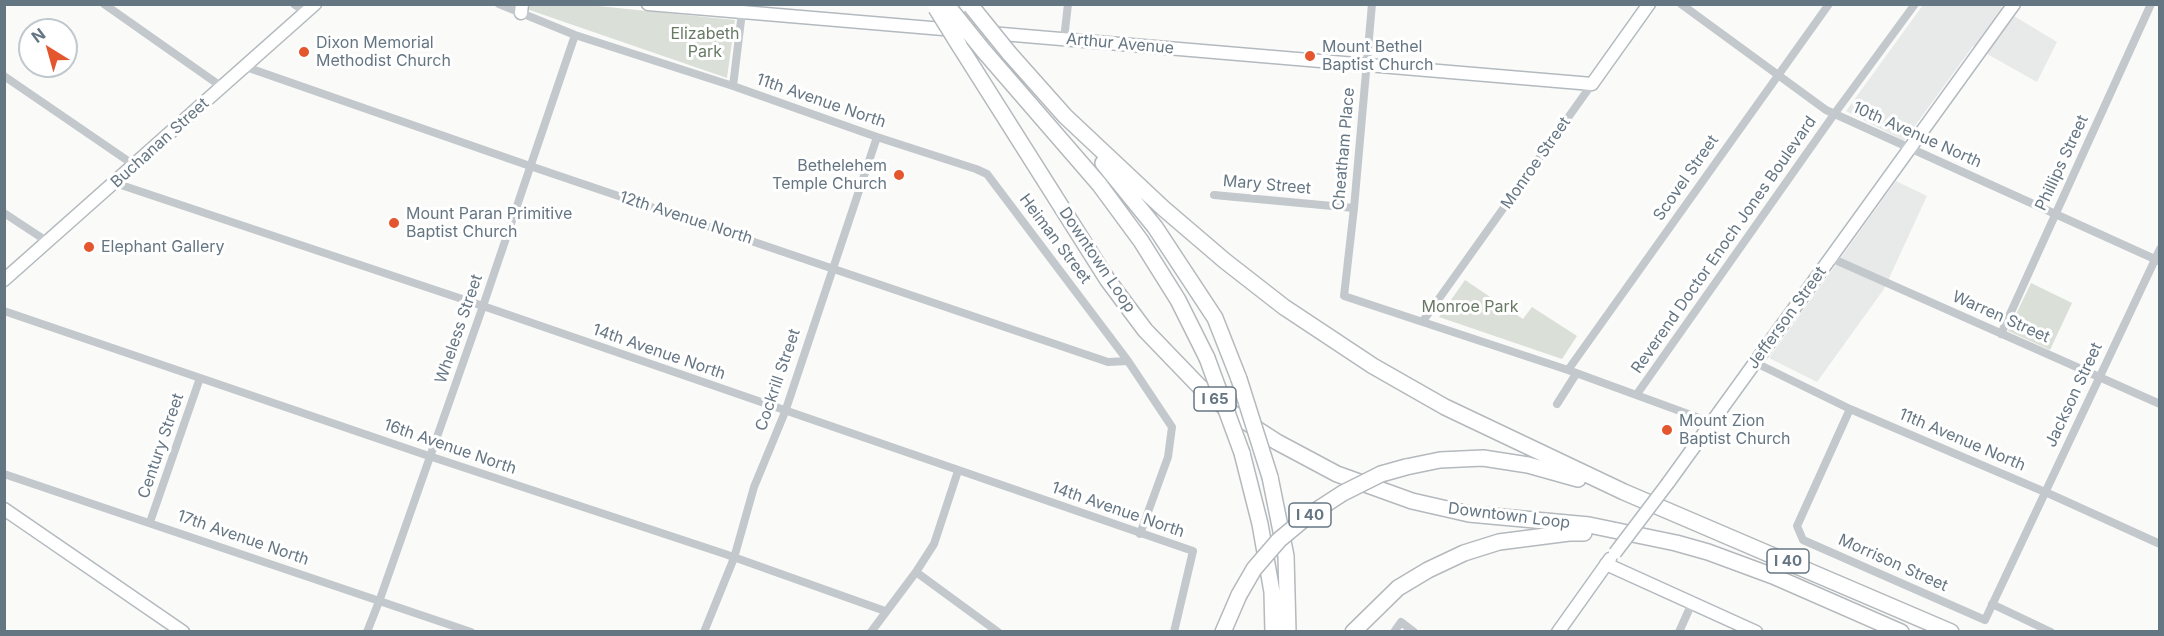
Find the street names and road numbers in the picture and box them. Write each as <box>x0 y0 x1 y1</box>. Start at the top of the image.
street label: Arthur Avenue <box>1065 30 1175 58</box>
street label: 11th Avenue North <box>754 70 888 132</box>
street label: Cheatham Place <box>1329 87 1359 211</box>
street label: Buchanan Street <box>107 94 213 192</box>
street label: 10th Avenue North <box>1849 98 1985 172</box>
street label: Phillips Street <box>2032 112 2092 214</box>
street label: Monroe Street <box>1497 113 1575 213</box>
street label: Reverend Doctor Enoch Jones Boulevard <box>1627 113 1821 377</box>
street label: Scovel Street <box>1649 131 1723 225</box>
street label: Mary Street <box>1222 172 1312 198</box>
street label: 12th Avenue North <box>617 187 755 249</box>
street label: Heiman Street <box>1015 190 1095 288</box>
street label: Downtown Loop <box>1055 204 1139 316</box>
street label: Jefferson Street <box>1743 263 1831 373</box>
street label: Wheless Street <box>431 272 487 386</box>
street label: Warren Street <box>1949 287 2053 347</box>
street label: 14th Avenue North <box>590 320 728 384</box>
street label: Cockrill Street <box>752 326 804 434</box>
street label: Jackson Street <box>2041 340 2107 450</box>
road number: I 65 <box>1194 387 1236 411</box>
street label: Century Street <box>134 391 188 501</box>
street label: 11th Avenue North <box>1896 405 2028 475</box>
street label: 16th Avenue North <box>381 415 519 479</box>
street label: 14th Avenue North <box>1049 478 1187 542</box>
street label: Downtown Loop <box>1447 499 1571 533</box>
road number: I 40 <box>1289 503 1331 527</box>
street label: 17th Avenue North <box>175 506 311 570</box>
street label: Morrison Street <box>1835 530 1951 596</box>
road number: I 40 <box>1767 549 1809 573</box>

